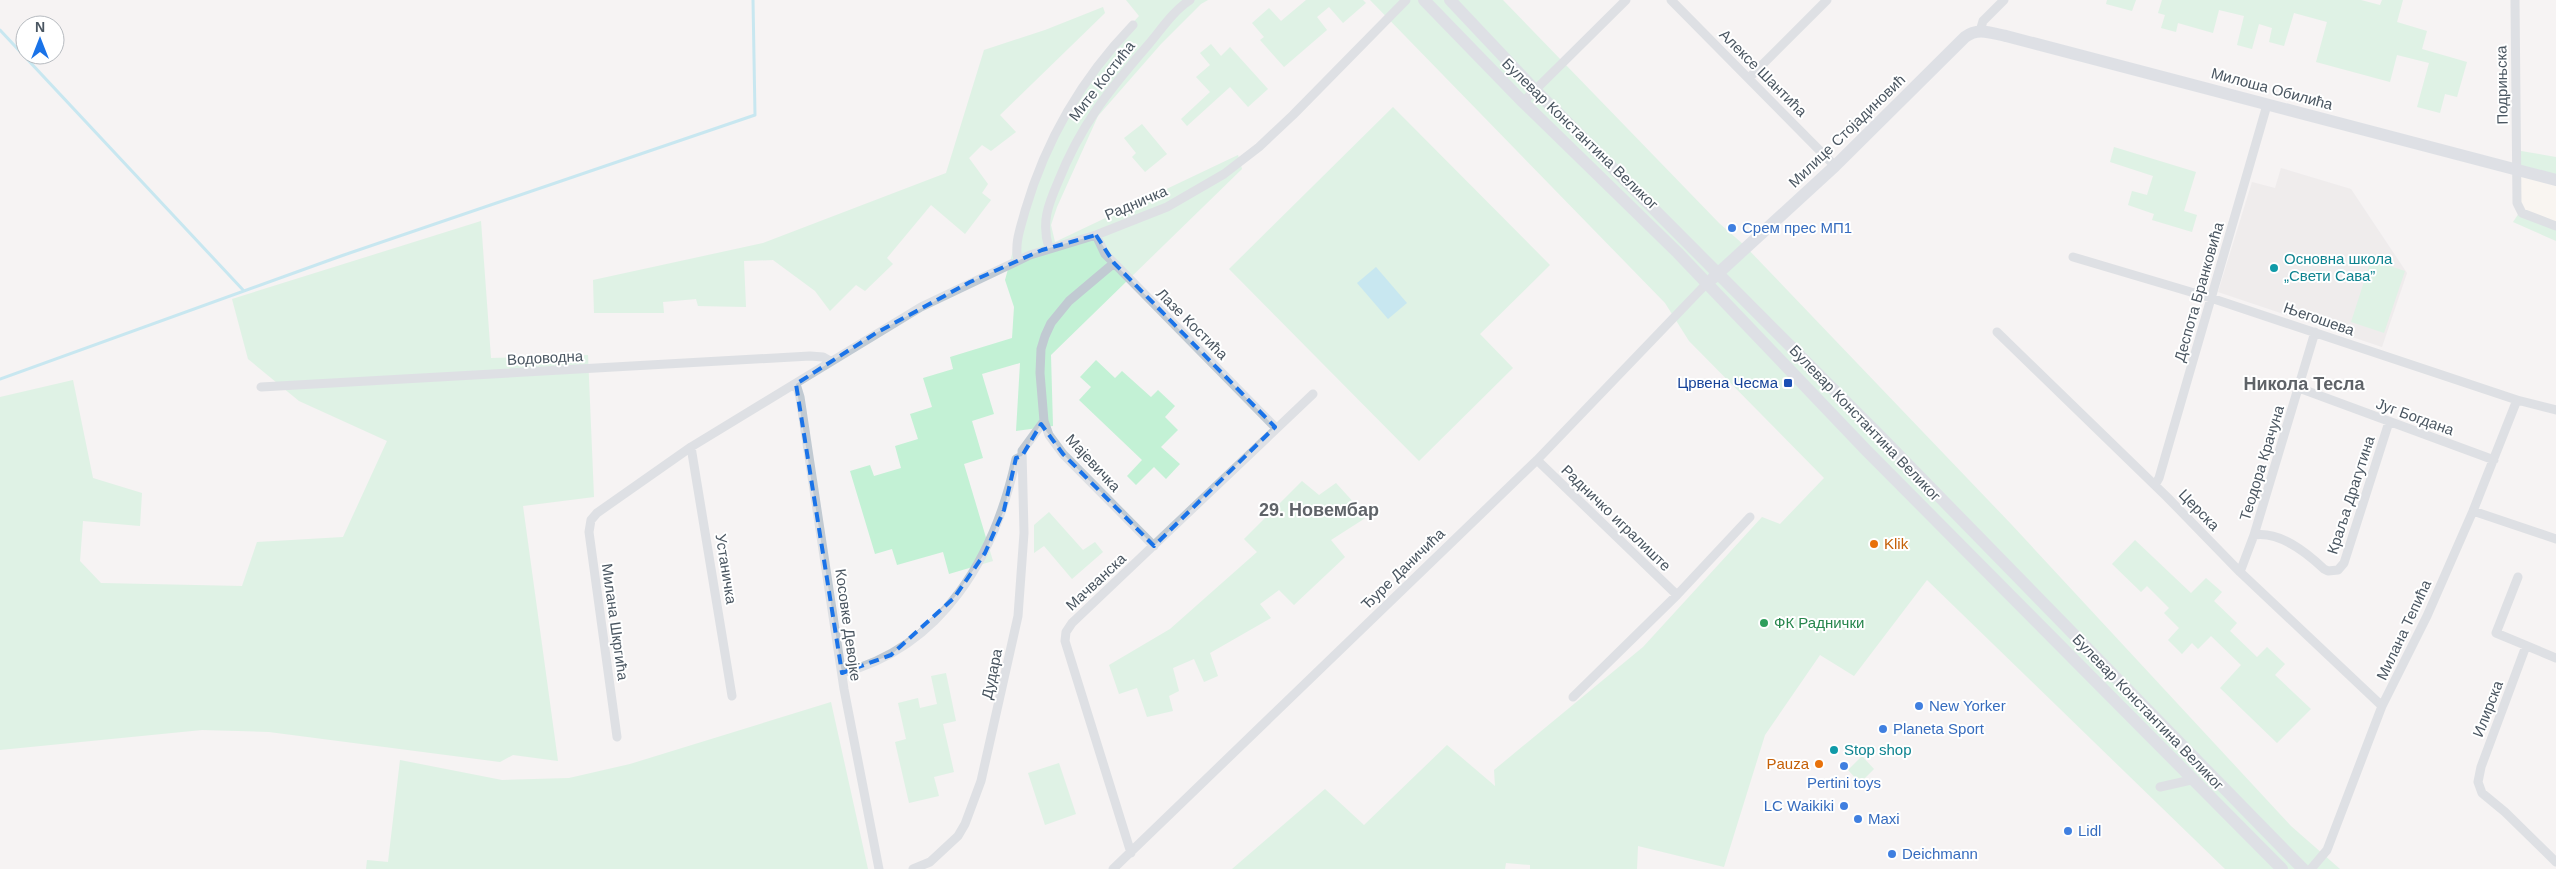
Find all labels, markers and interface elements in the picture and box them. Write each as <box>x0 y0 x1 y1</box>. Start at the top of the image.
north arrow <box>15 15 65 65</box>
text: N <box>35 19 45 35</box>
street label: Алексе Шантића <box>1716 26 1811 120</box>
street label: Мите Костића <box>1065 37 1138 124</box>
street label: Подрињска <box>2492 45 2511 125</box>
street label: Булевар Константина Великог <box>1499 55 1662 213</box>
street label: Милоша Обилића <box>2209 64 2335 113</box>
street label: Милице Стојадиновић <box>1785 71 1908 191</box>
street label: Радничка <box>1102 182 1170 223</box>
place label: Срем прес МП1 <box>1742 219 1852 236</box>
street label: Деспота Бранковића <box>2170 220 2227 364</box>
marker: Срем прес МП1 <box>1726 222 1738 234</box>
place label: Основна школа „Свети Сава” <box>2284 250 2393 284</box>
marker: Основна школа „Свети Сава” <box>2268 262 2280 274</box>
street label: Лазе Костића <box>1153 284 1232 363</box>
street label: Његошева <box>2282 299 2357 339</box>
street label: Булевар Константина Великог <box>1786 341 1945 505</box>
street label: Водоводна <box>506 347 584 368</box>
place label: Црвена Чесма <box>1677 374 1779 391</box>
district label: Никола Тесла <box>2243 374 2366 394</box>
marker: Црвена Чесма <box>1782 377 1794 389</box>
street label: Југ Богдана <box>2374 395 2457 439</box>
street label: Теодора Крачуна <box>2236 403 2287 523</box>
street label: Мајевичка <box>1063 431 1125 495</box>
street label: Краља Драгутина <box>2323 433 2378 556</box>
street label: Радничко игралиште <box>1558 461 1674 574</box>
street label: Церска <box>2176 486 2223 534</box>
district label: 29. Новембар <box>1259 500 1379 520</box>
street label: Ђуре Даничића <box>1357 524 1448 613</box>
street label: Устаничка <box>713 533 741 606</box>
place label: Klik <box>1884 535 1909 552</box>
marker: Klik <box>1868 538 1880 550</box>
street label: Мачванска <box>1062 549 1130 614</box>
street label: Милана Шкргића <box>599 562 632 682</box>
street label: Косовке Девојке <box>832 568 865 682</box>
street label: Милана Тепића <box>2373 576 2434 683</box>
place label: ФК Раднички <box>1774 614 1864 631</box>
marker: ФК Раднички <box>1758 617 1770 629</box>
street label: Булевар Константина Великог <box>2069 630 2228 794</box>
street label: Дудара <box>978 646 1005 701</box>
street label: Илирска <box>2469 678 2506 739</box>
place label: New Yorker <box>1929 697 2006 714</box>
marker: New Yorker <box>1913 700 1925 712</box>
place label: Planeta Sport <box>1893 720 1985 737</box>
marker: Planeta Sport <box>1877 723 1889 735</box>
place label: Stop shop <box>1844 741 1912 758</box>
marker: Stop shop <box>1828 744 1840 756</box>
place label: Pauza <box>1766 755 1810 772</box>
marker: Pauza <box>1813 758 1825 770</box>
marker: Pertini toys <box>1838 760 1850 772</box>
place label: Pertini toys <box>1807 774 1881 791</box>
place label: LC Waikiki <box>1764 797 1834 814</box>
marker: LC Waikiki <box>1838 800 1850 812</box>
place label: Maxi <box>1868 810 1900 827</box>
marker: Maxi <box>1852 813 1864 825</box>
place label: Lidl <box>2078 822 2101 839</box>
marker: Lidl <box>2062 825 2074 837</box>
place label: Deichmann <box>1902 845 1978 862</box>
marker: Deichmann <box>1886 848 1898 860</box>

